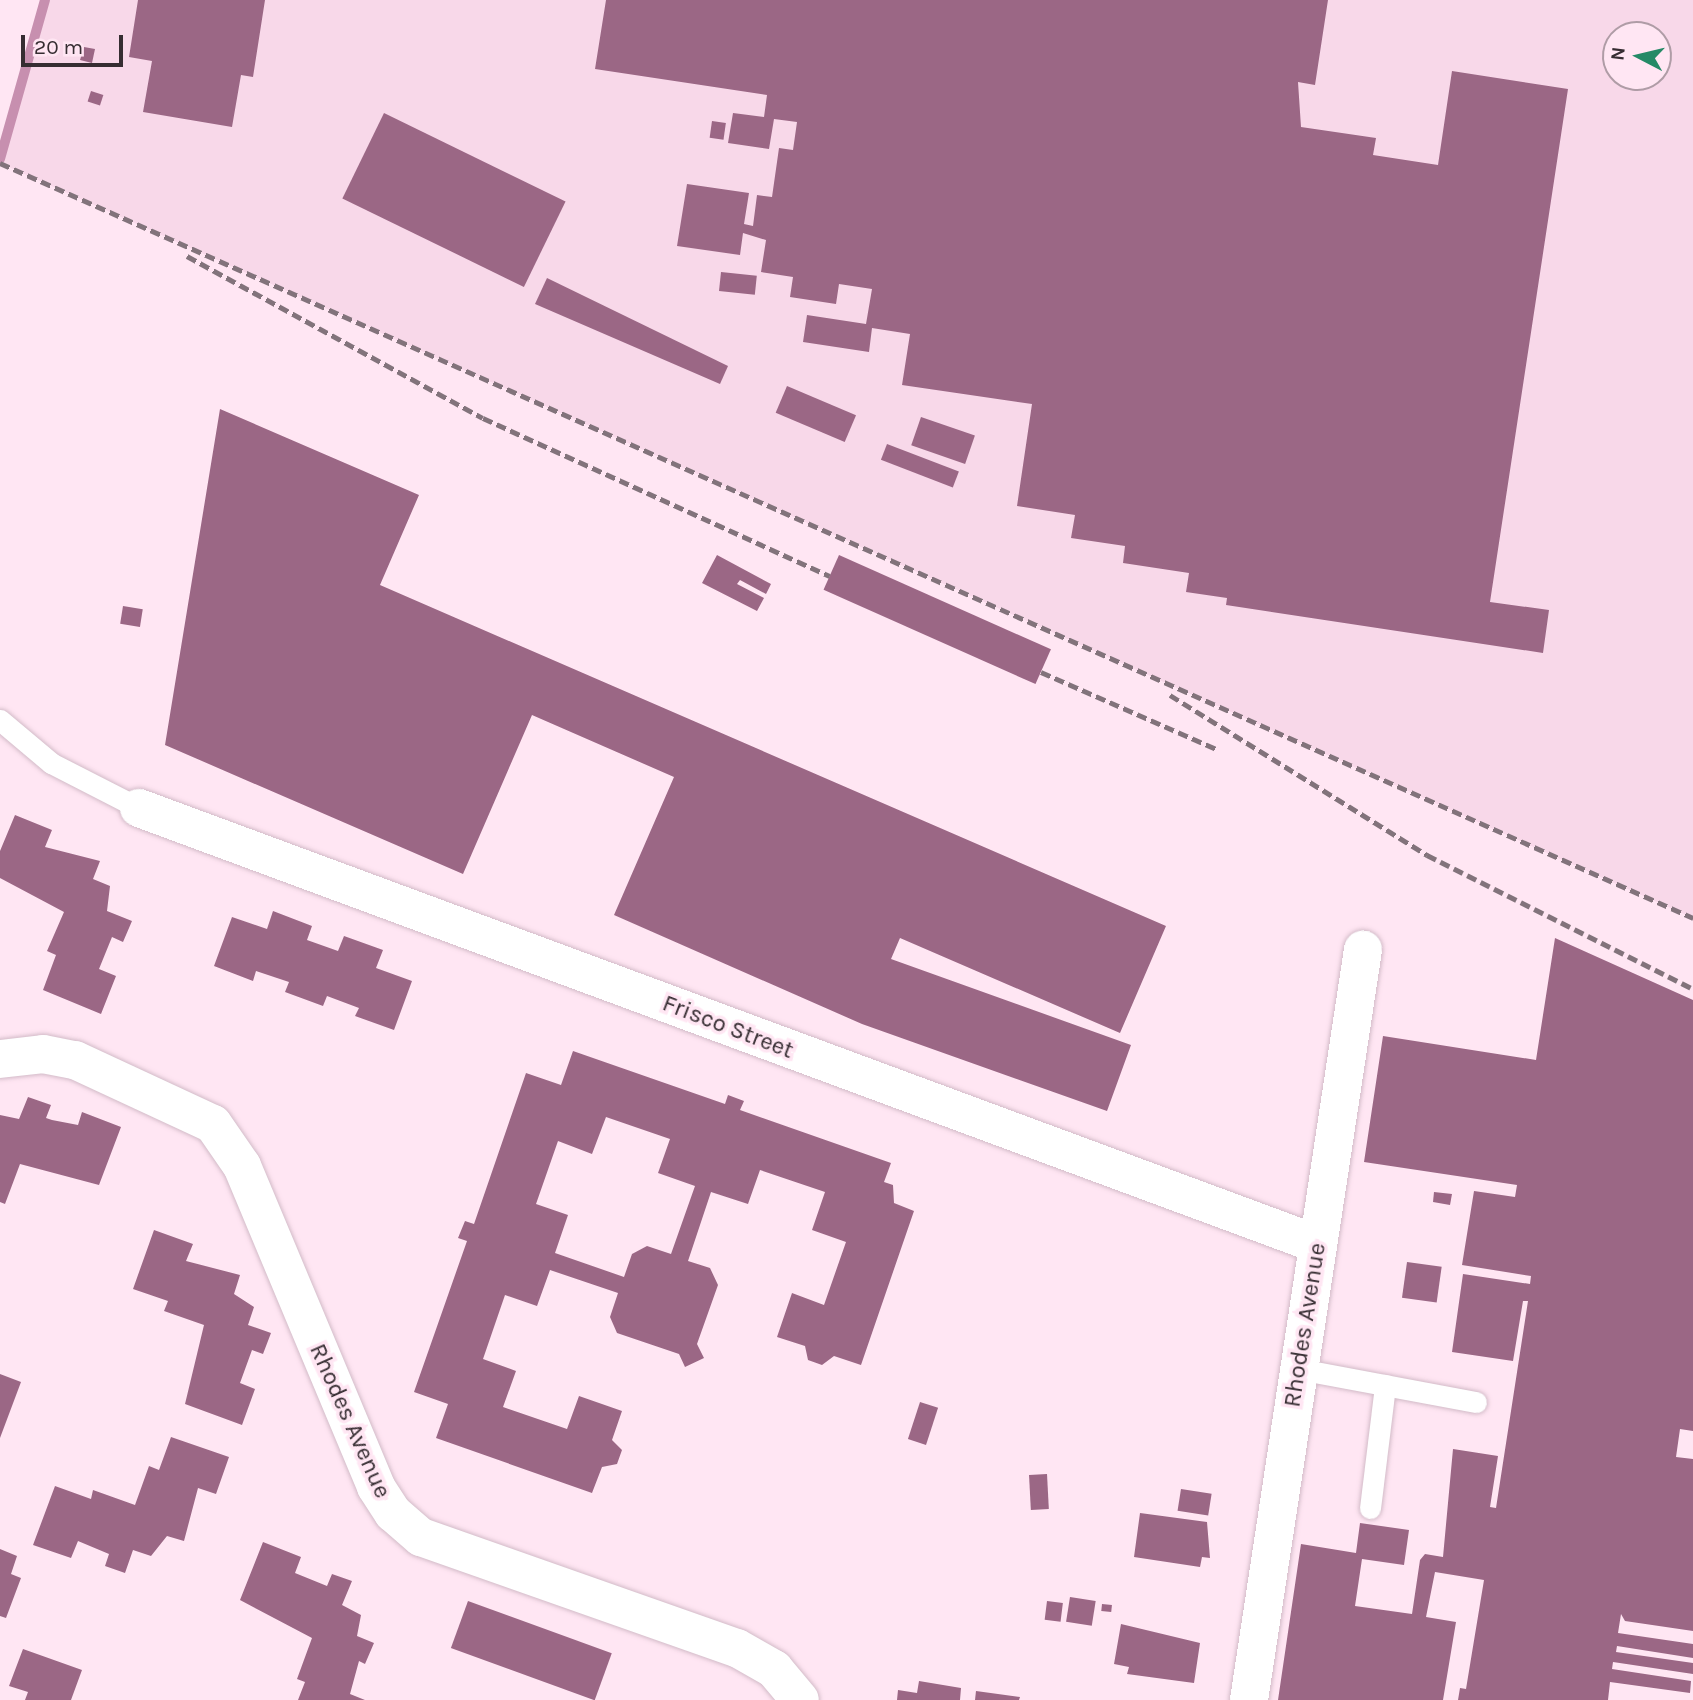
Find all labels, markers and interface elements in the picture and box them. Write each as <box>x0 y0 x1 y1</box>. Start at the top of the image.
scale bar <box>24 21 126 65</box>
north arrow <box>1602 21 1672 91</box>
text: 20 m <box>34 35 83 59</box>
text: N <box>1606 46 1630 62</box>
street label: Frisco Street <box>658 989 798 1065</box>
street label: Rhodes Avenue <box>1278 1241 1332 1409</box>
street label: Rhodes Avenue <box>303 1339 397 1503</box>

